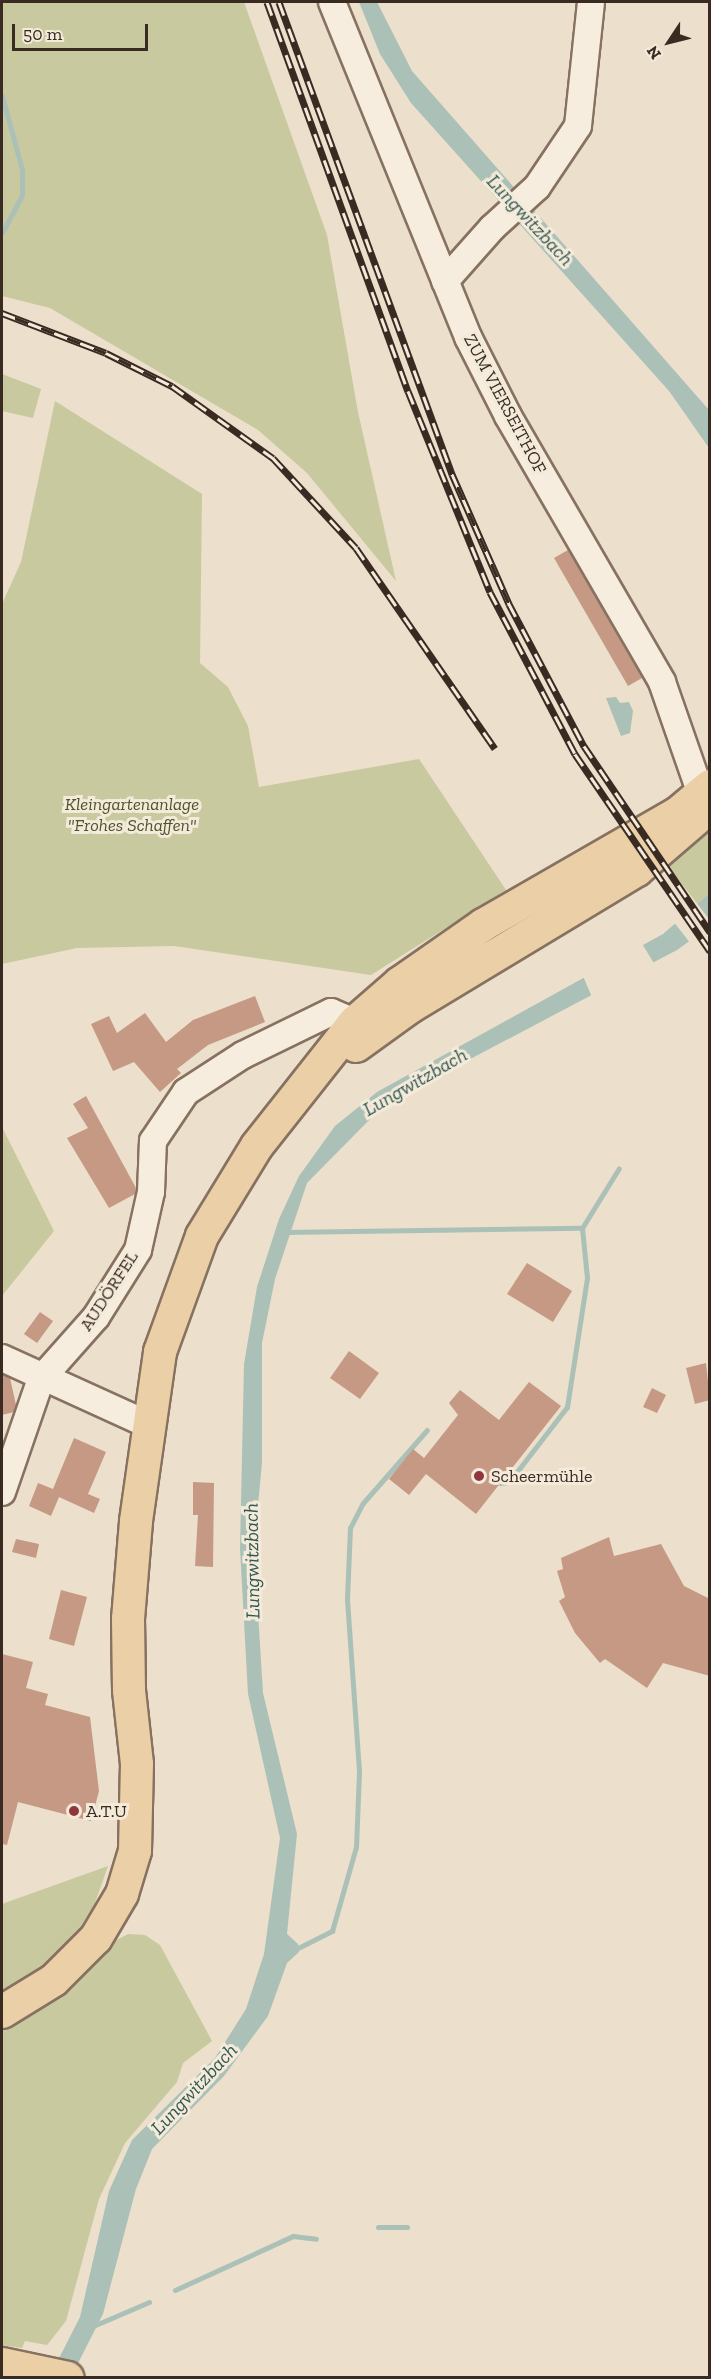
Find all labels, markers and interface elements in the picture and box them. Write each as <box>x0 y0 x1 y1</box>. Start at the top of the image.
scale bar <box>15 12 152 50</box>
north arrow <box>639 12 699 72</box>
text: 50 m <box>23 23 62 45</box>
text: N <box>643 42 665 63</box>
water label: Lungwitzbach <box>482 169 578 271</box>
street label: ZUM VIERSEITHOF <box>459 330 551 478</box>
park label: Kleingartenanlage "Frohes Schaffen" <box>65 794 199 836</box>
water label: Lungwitzbach <box>359 1043 471 1121</box>
street label: AUDÖRFEL <box>75 1247 143 1335</box>
place label: Scheermühle <box>491 1465 592 1487</box>
marker: Scheermühle <box>472 1469 486 1483</box>
water label: Lungwitzbach <box>239 1503 265 1619</box>
place label: A.T.U <box>86 1800 127 1822</box>
marker: A.T.U <box>67 1804 81 1818</box>
water label: Lungwitzbach <box>146 2038 242 2140</box>

